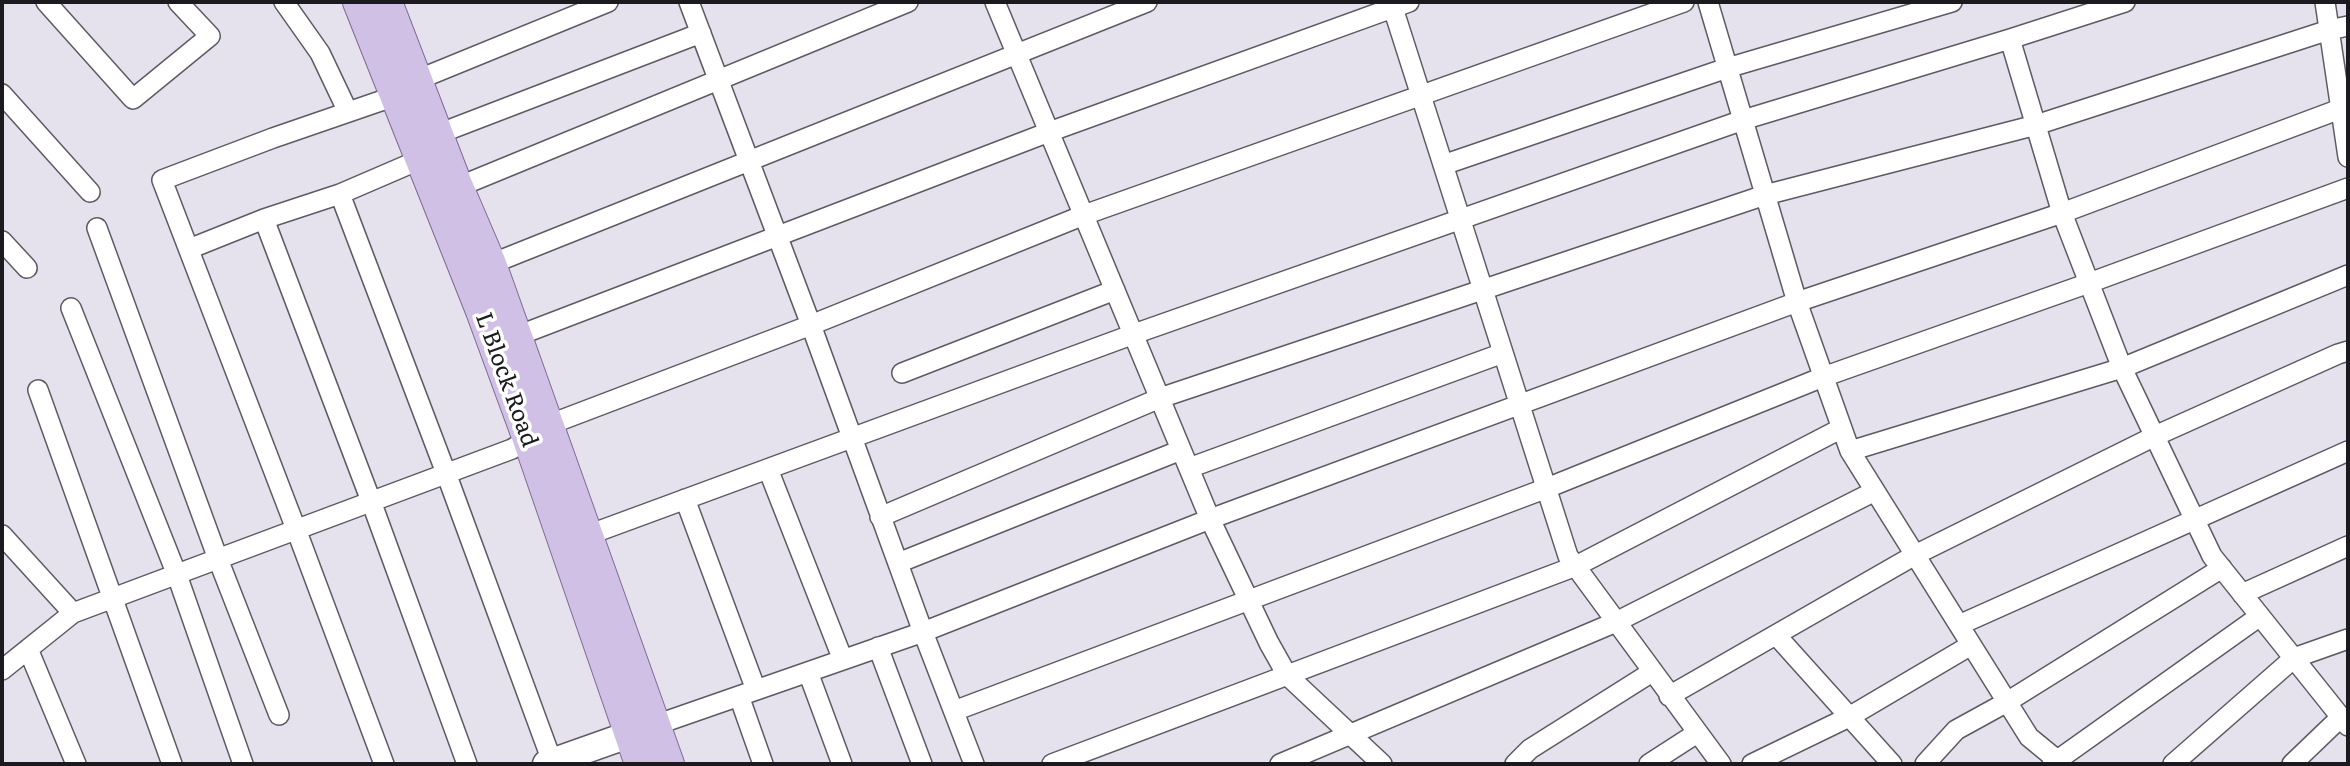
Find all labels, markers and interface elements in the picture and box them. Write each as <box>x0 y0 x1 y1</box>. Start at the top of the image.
street label: L Block Road <box>469 309 543 451</box>

